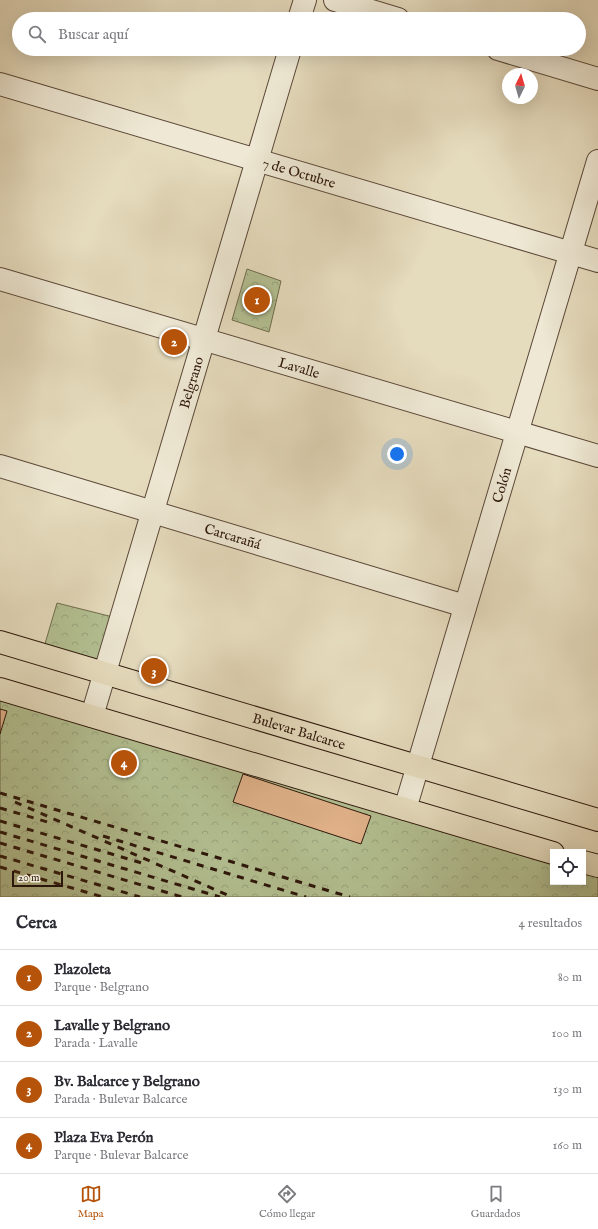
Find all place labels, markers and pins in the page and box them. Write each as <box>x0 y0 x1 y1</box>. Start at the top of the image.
pin: 1 <box>244 285 270 315</box>
pin: 2 <box>161 327 187 357</box>
pin: 3 <box>141 656 167 686</box>
pin: 4 <box>111 748 137 778</box>

